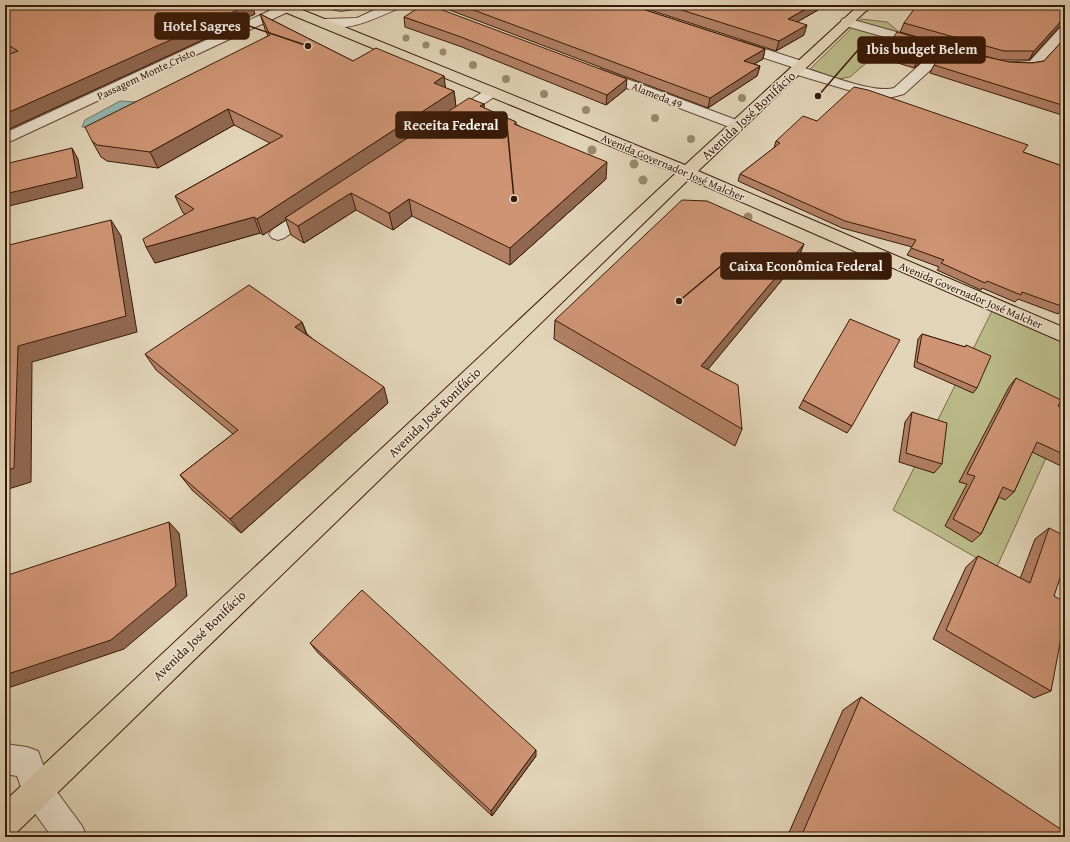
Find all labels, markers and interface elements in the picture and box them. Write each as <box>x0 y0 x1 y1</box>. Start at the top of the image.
callout: Hotel Sagres <box>155 13 249 39</box>
text: Hotel Sagres <box>163 16 241 36</box>
callout: Ibis budget Belem <box>858 37 985 63</box>
text: Ibis budget Belem <box>867 39 977 59</box>
street label: Passagem Monte Cristo <box>94 44 198 104</box>
street label: Avenida José Bonifácio <box>697 66 800 164</box>
street label: Alameda 49 <box>629 78 685 112</box>
callout: Receita Federal <box>396 112 507 138</box>
text: Receita Federal <box>403 115 499 135</box>
street label: Avenida Governador José Malcher <box>599 129 748 205</box>
callout: Caixa Econômica Federal <box>721 253 891 279</box>
text: Caixa Econômica Federal <box>729 256 883 276</box>
street label: Avenida Governador José Malcher <box>897 257 1046 333</box>
street label: Avenida José Bonifácio <box>384 363 485 462</box>
street label: Avenida José Bonifácio <box>149 586 250 685</box>

